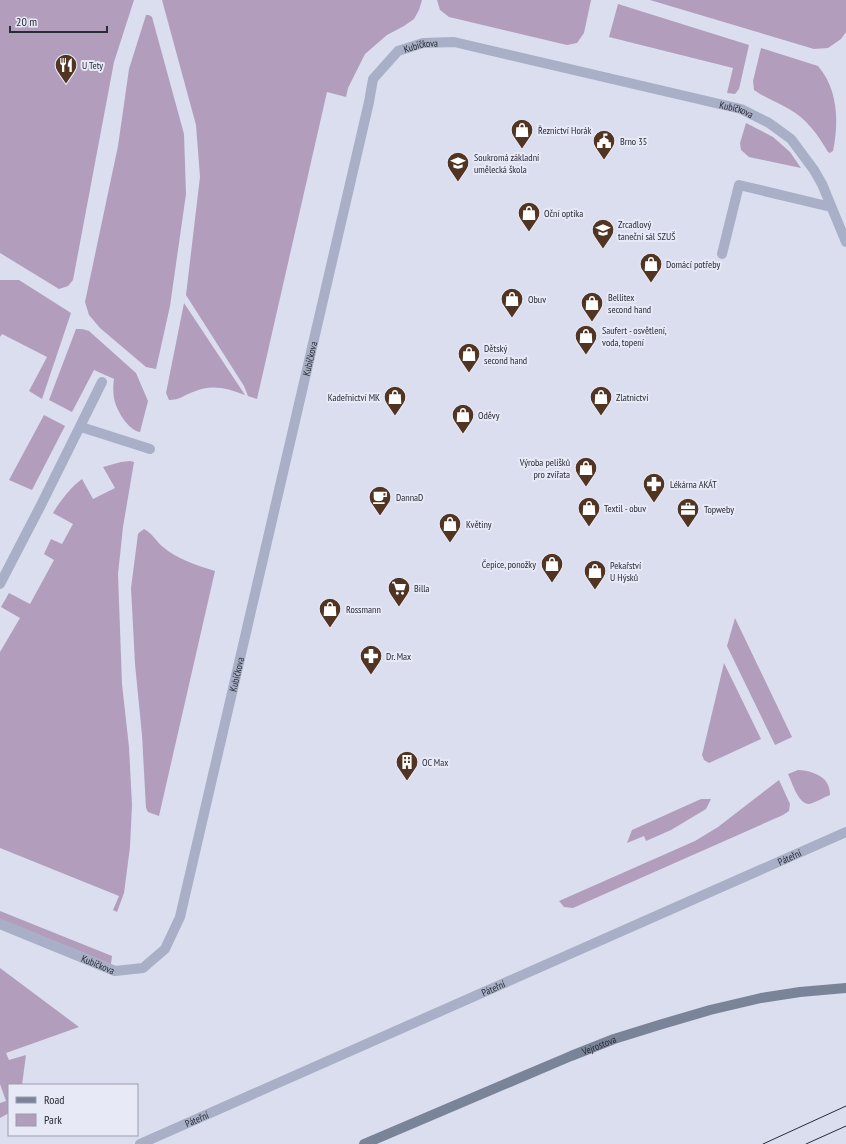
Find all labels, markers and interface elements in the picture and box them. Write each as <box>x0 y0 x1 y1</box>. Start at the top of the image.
scale bar <box>10 8 107 34</box>
text: 20 m <box>16 14 37 29</box>
street label: Kubíčkova <box>402 36 438 55</box>
restaurant icon: U Tety <box>53 52 79 85</box>
place label: U Tety <box>82 59 103 72</box>
street label: Kubíčkova <box>718 98 756 121</box>
shop icon: Řeznictví Horák <box>509 117 535 150</box>
place label: Řeznictví Horák <box>538 124 591 137</box>
public building icon: Brno 35 <box>591 128 617 161</box>
place label: Brno 35 <box>620 135 647 148</box>
school or university icon: Soukromá základní umělecká škola <box>445 150 471 183</box>
place label: Soukromá základní umělecká škola <box>474 151 540 176</box>
shop icon: Oční optika <box>516 200 542 233</box>
place label: Oční optika <box>544 207 583 220</box>
school or university icon: Zrcadlový taneční sál SZUŠ <box>590 217 616 250</box>
place label: Zrcadlový taneční sál SZUŠ <box>618 218 675 243</box>
shop icon: Domácí potřeby <box>638 251 664 284</box>
place label: Domácí potřeby <box>666 258 720 271</box>
shop icon: Obuv <box>499 286 525 319</box>
shop icon: Bellitex second hand <box>579 290 605 323</box>
place label: Bellitex second hand <box>608 291 651 316</box>
place label: Obuv <box>528 293 546 306</box>
shop icon: Saufert - osvětlení, voda, topení <box>573 323 599 356</box>
place label: Saufert - osvětlení, voda, topení <box>602 324 667 349</box>
street label: Kubíčkova <box>299 340 320 377</box>
shop icon: Dětský second hand <box>456 341 482 374</box>
place label: Dětský second hand <box>484 342 527 367</box>
shop icon: Kadeřnictví MK <box>382 384 408 417</box>
shop icon: Zlatnictví <box>588 384 614 417</box>
place label: Kadeřnictví MK <box>328 391 380 404</box>
place label: Zlatnictví <box>616 391 649 404</box>
shop icon: Oděvy <box>450 402 476 435</box>
place label: Oděvy <box>478 409 500 422</box>
shop icon: Výroba pelíšků pro zvířata <box>573 455 599 488</box>
place label: Výroba pelíšků pro zvířata <box>519 456 570 481</box>
pharmacy icon: Lékárna AKÁT <box>641 471 667 504</box>
place label: Lékárna AKÁT <box>670 478 717 491</box>
cafe icon: DannaD <box>367 484 393 517</box>
place label: DannaD <box>396 491 423 504</box>
shop icon: Textil - obuv <box>576 495 602 528</box>
office icon: Topweby <box>675 496 701 529</box>
place label: Textil - obuv <box>604 502 646 515</box>
place label: Topweby <box>704 503 734 516</box>
shop icon: Květiny <box>437 511 463 544</box>
place label: Květiny <box>466 518 492 531</box>
shop icon: Čepice, ponožky <box>539 551 565 584</box>
place label: Čepice, ponožky <box>482 558 536 571</box>
shop icon: Pekařství U Hýsků <box>582 558 608 591</box>
place label: Pekařství U Hýsků <box>610 559 642 584</box>
supermarket icon: Billa <box>386 575 412 608</box>
place label: Billa <box>414 582 430 595</box>
shop icon: Rossmann <box>317 596 343 629</box>
place label: Rossmann <box>346 603 381 616</box>
pharmacy icon: Dr. Max <box>358 643 384 676</box>
place label: Dr. Max <box>386 650 411 663</box>
street label: Kubíčkova <box>226 656 247 693</box>
building icon: OC Max <box>394 749 420 782</box>
place label: OC Max <box>422 756 448 769</box>
street label: Páteřní <box>776 846 804 868</box>
street label: Kubíčkova <box>79 951 117 977</box>
street label: Páteřní <box>479 977 508 999</box>
street label: Vejrostova <box>579 1032 618 1058</box>
legend <box>8 1084 138 1136</box>
text: Road <box>44 1092 64 1107</box>
street label: Páteřní <box>183 1108 211 1130</box>
text: Park <box>44 1112 62 1127</box>

